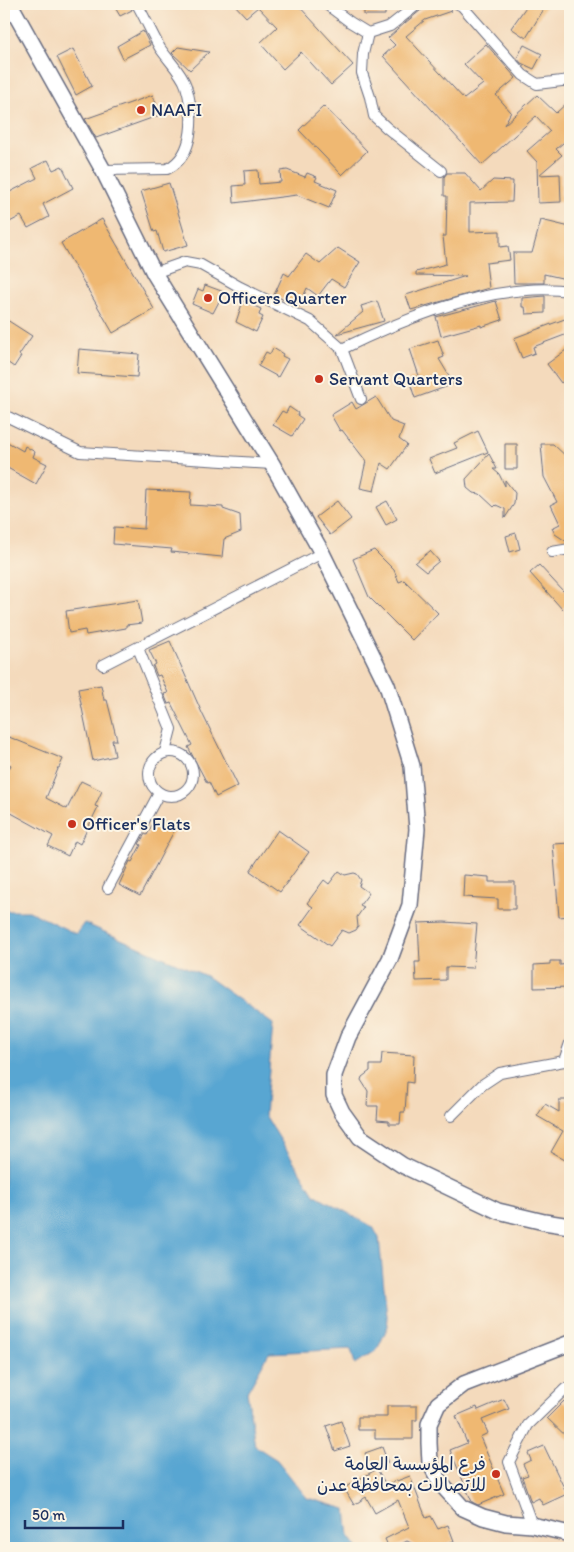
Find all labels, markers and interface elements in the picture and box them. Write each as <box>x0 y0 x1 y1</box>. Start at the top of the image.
place label: NAAFI <box>151 99 202 121</box>
marker: NAAFI <box>135 104 147 116</box>
place label: Officers Quarter <box>218 287 347 309</box>
marker: Officers Quarter <box>202 292 214 304</box>
place label: Servant Quarters <box>329 368 463 390</box>
marker: Servant Quarters <box>313 373 325 385</box>
place label: Officer's Flats <box>82 813 191 835</box>
marker: Officer's Flats <box>66 818 78 830</box>
place label: فرع المؤسسة العامة للاتصالات بمحافظة عدن <box>317 1453 486 1496</box>
marker: فرع المؤسسة العامة للاتصالات بمحافظة عدن <box>490 1468 502 1480</box>
scale bar <box>25 1497 122 1529</box>
text: 50 m <box>32 1506 65 1524</box>

